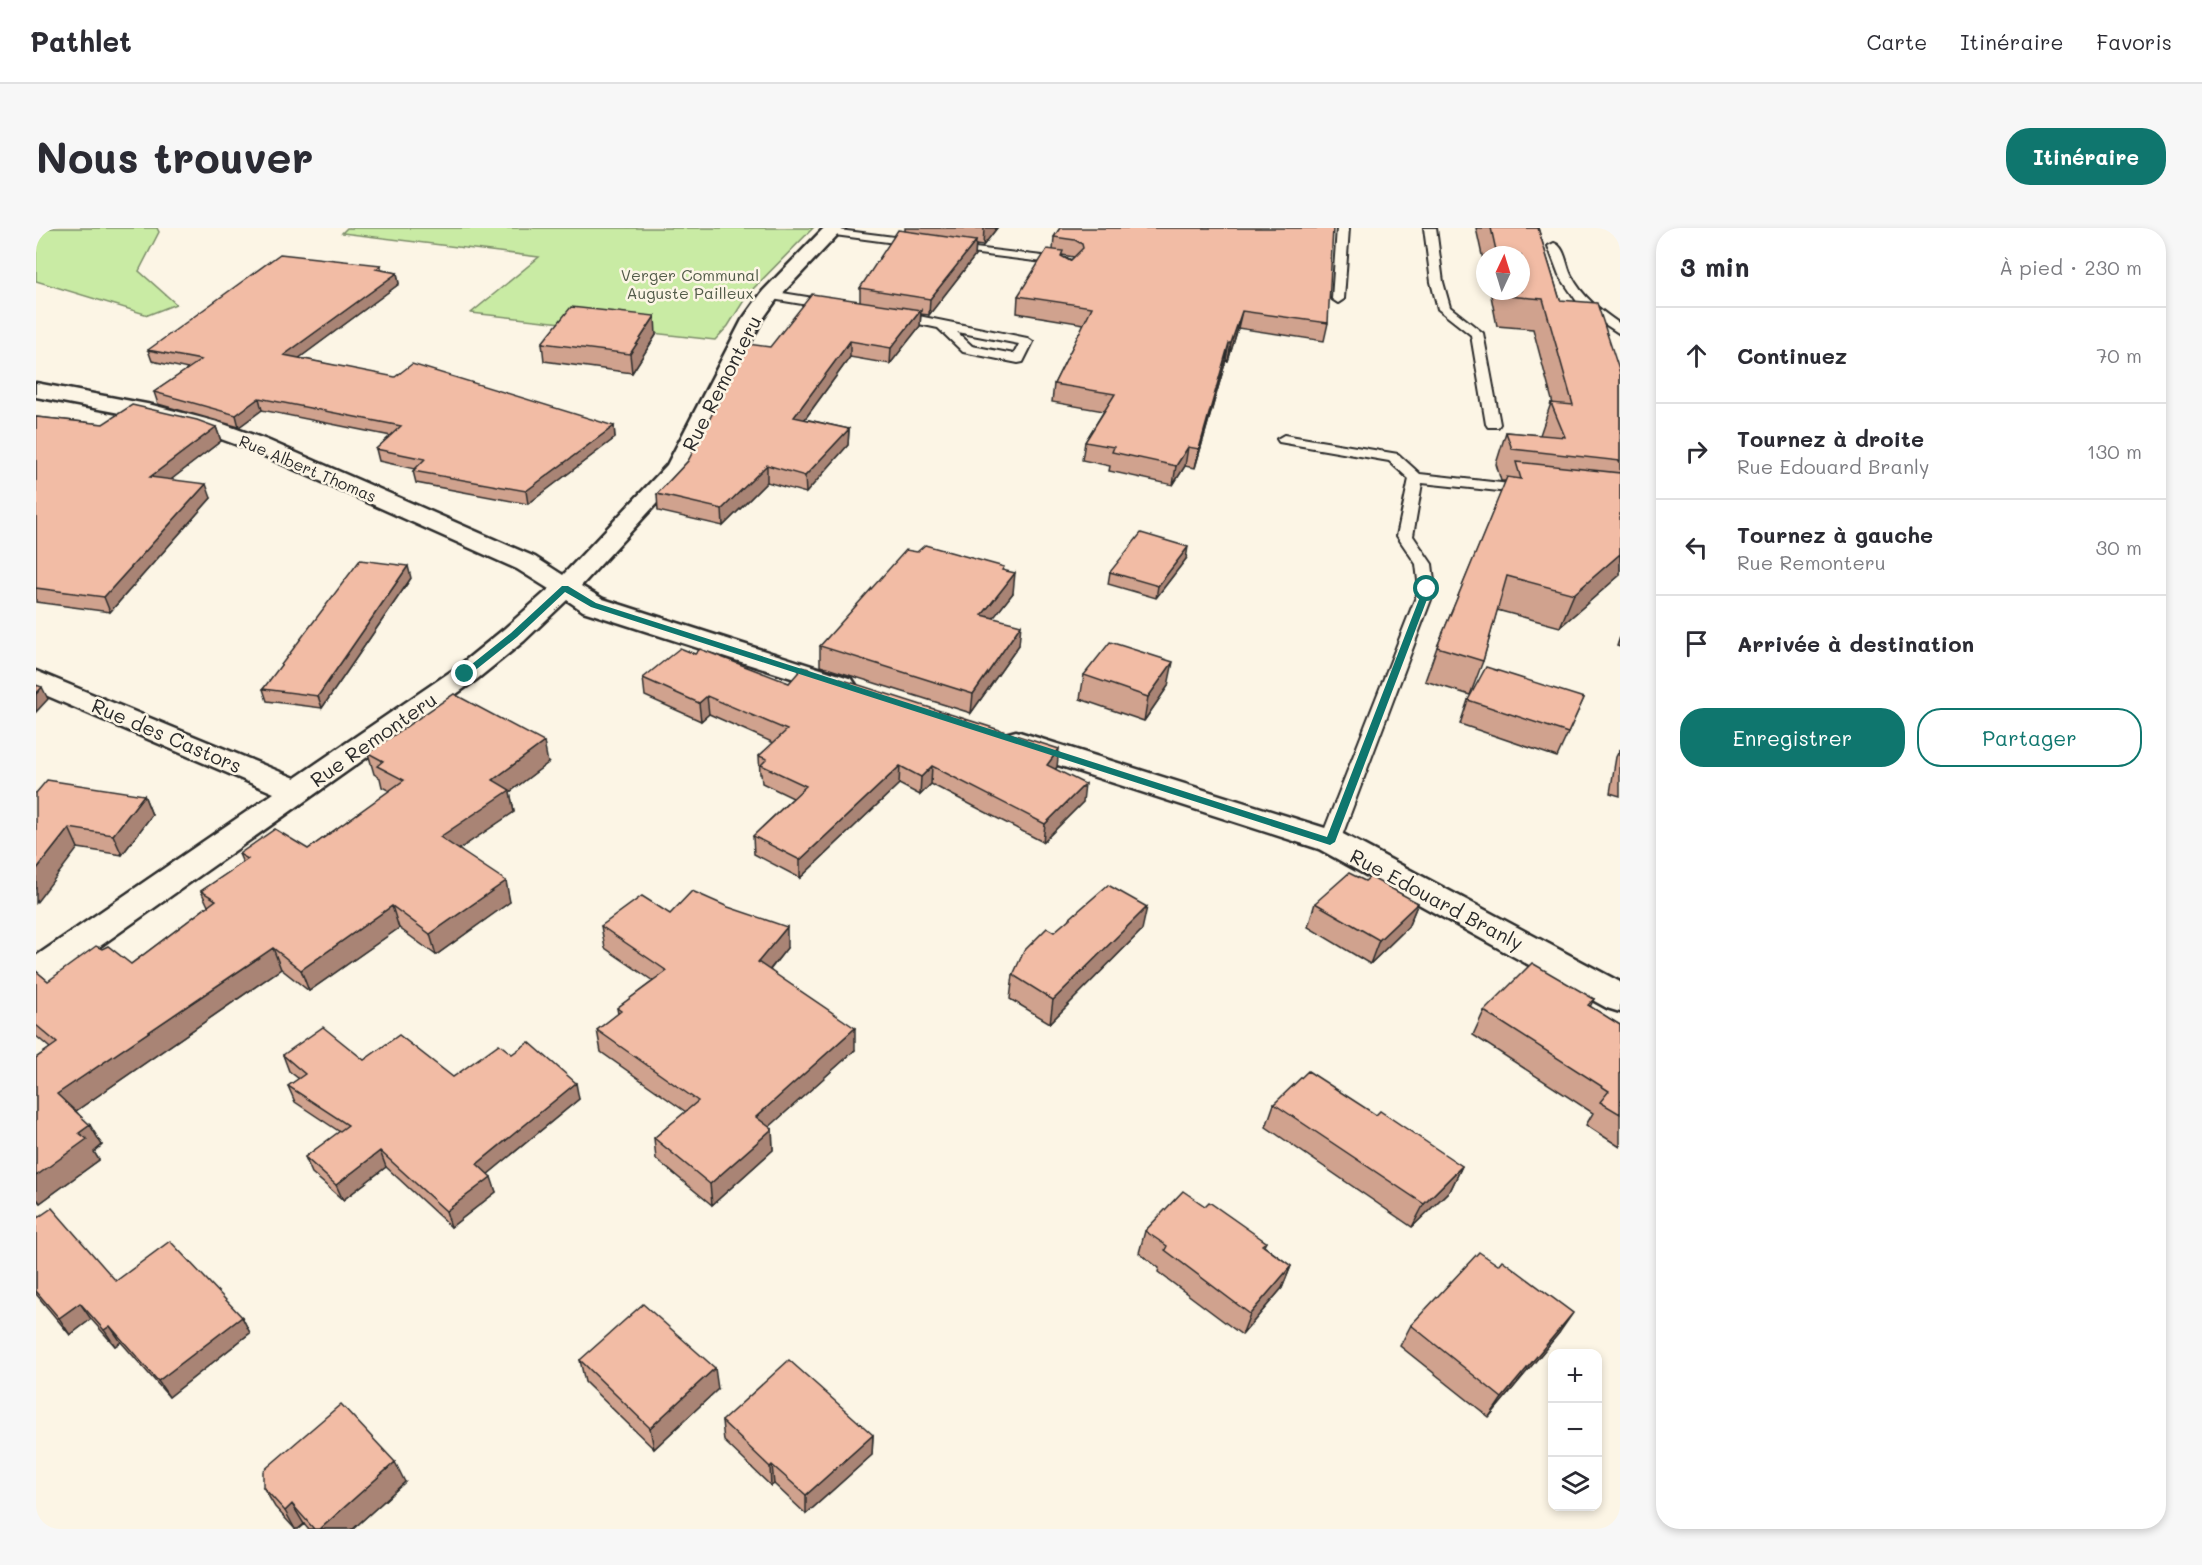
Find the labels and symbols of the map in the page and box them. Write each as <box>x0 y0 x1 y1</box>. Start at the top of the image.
north arrow <box>1476 246 1530 300</box>
park label: Verger Communal Auguste Pailleux <box>621 264 759 303</box>
street label: Rue Remonteru <box>676 311 766 455</box>
street label: Rue Albert Thomas <box>236 430 380 506</box>
route start <box>1413 575 1439 601</box>
route end <box>451 660 477 686</box>
street label: Rue Remonteru <box>305 686 441 792</box>
street label: Rue des Castors <box>88 692 246 778</box>
street label: Rue Edouard Branly <box>1346 842 1528 956</box>

